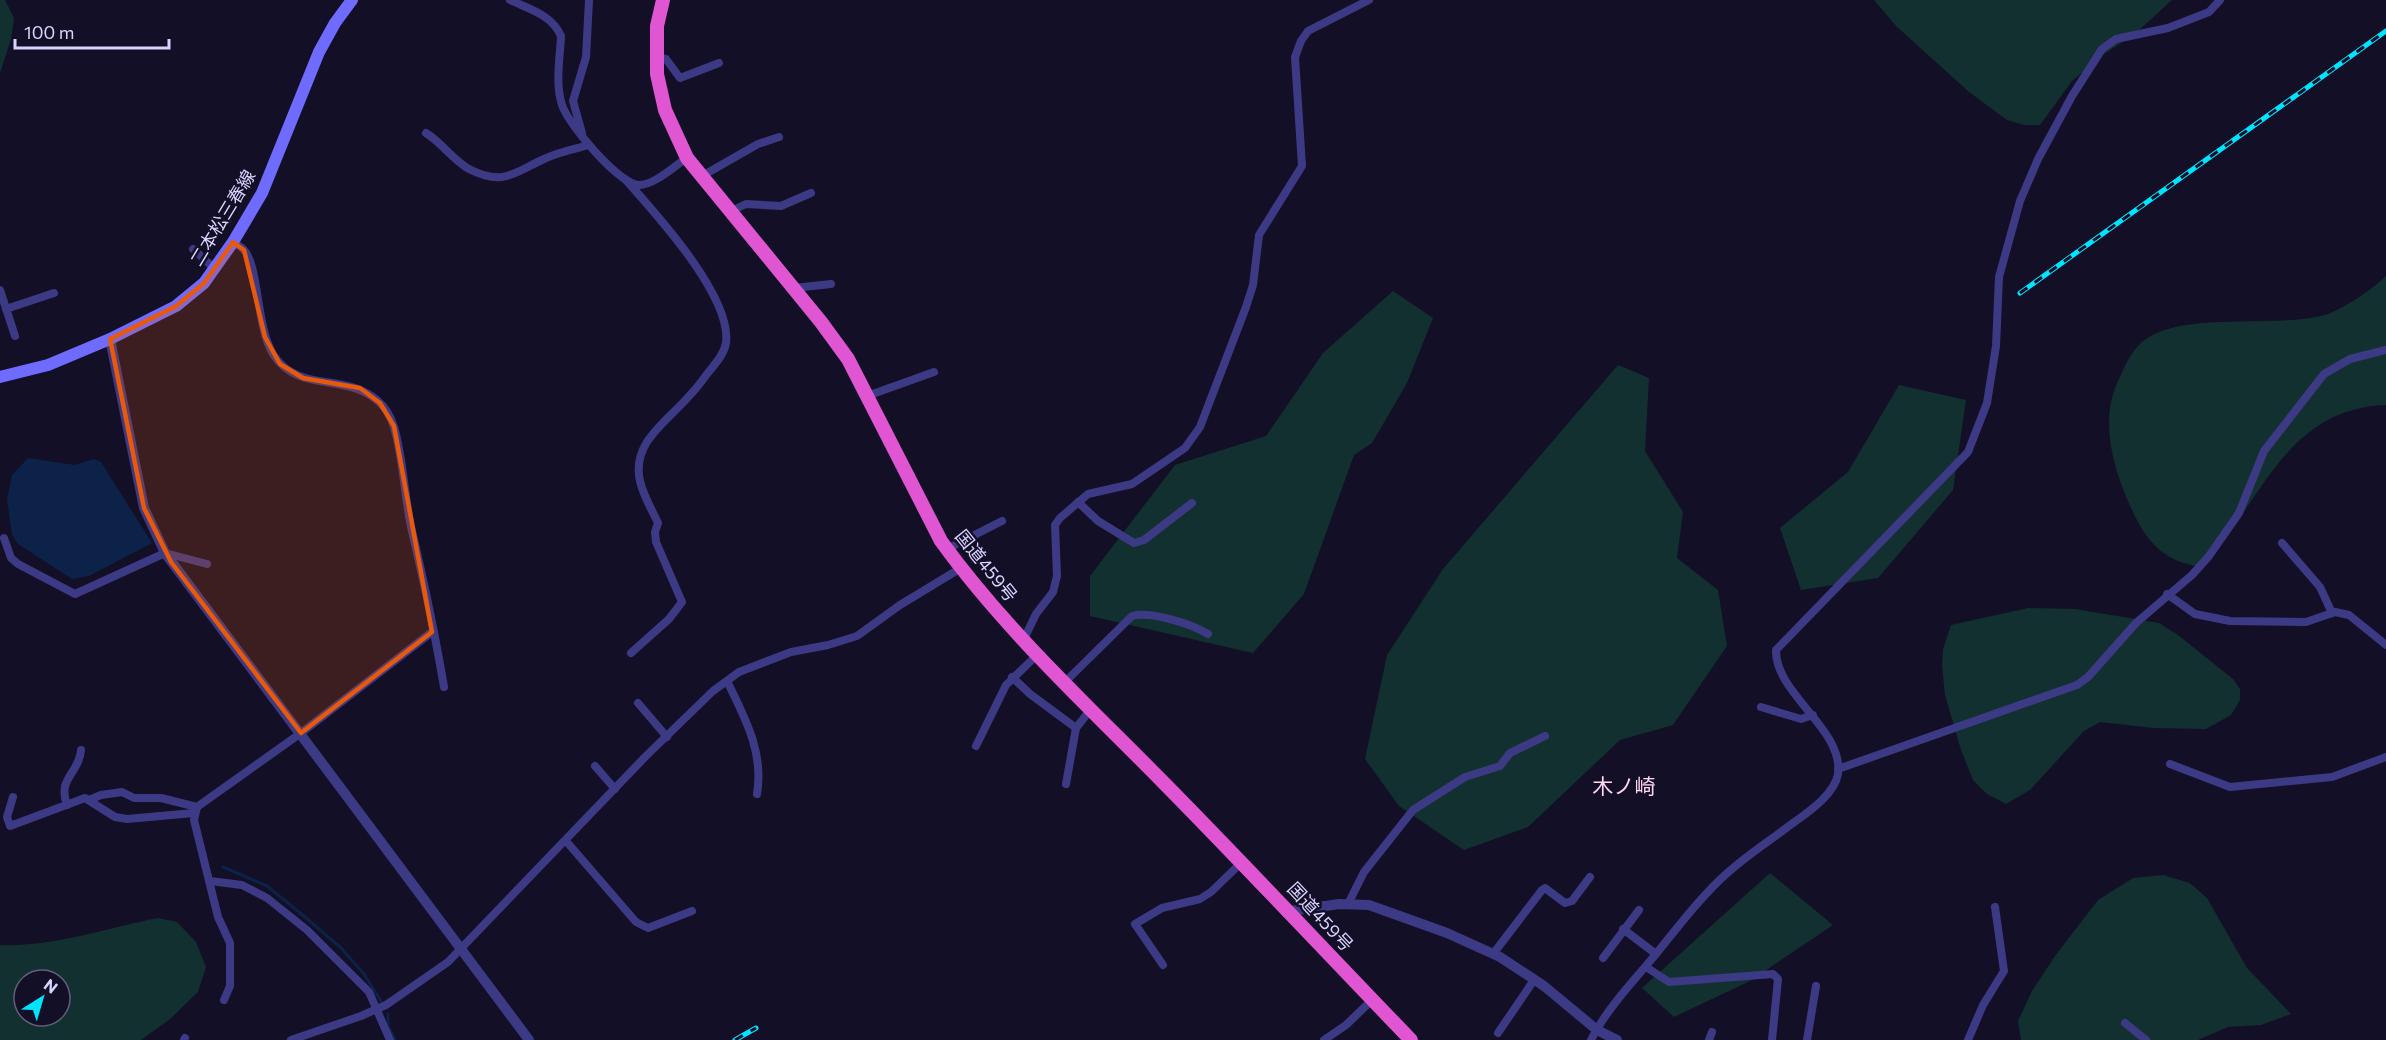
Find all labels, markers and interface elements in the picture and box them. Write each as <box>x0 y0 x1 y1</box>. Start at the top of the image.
scale bar <box>15 12 170 50</box>
text: 100 m <box>24 21 74 43</box>
street label: 二本松三春線 <box>185 166 259 269</box>
street label: 国道459号 <box>951 525 1022 606</box>
district label: 木ノ崎 <box>1593 773 1656 798</box>
street label: 国道459号 <box>1283 877 1358 955</box>
north arrow <box>12 968 72 1028</box>
text: N <box>41 974 62 997</box>

